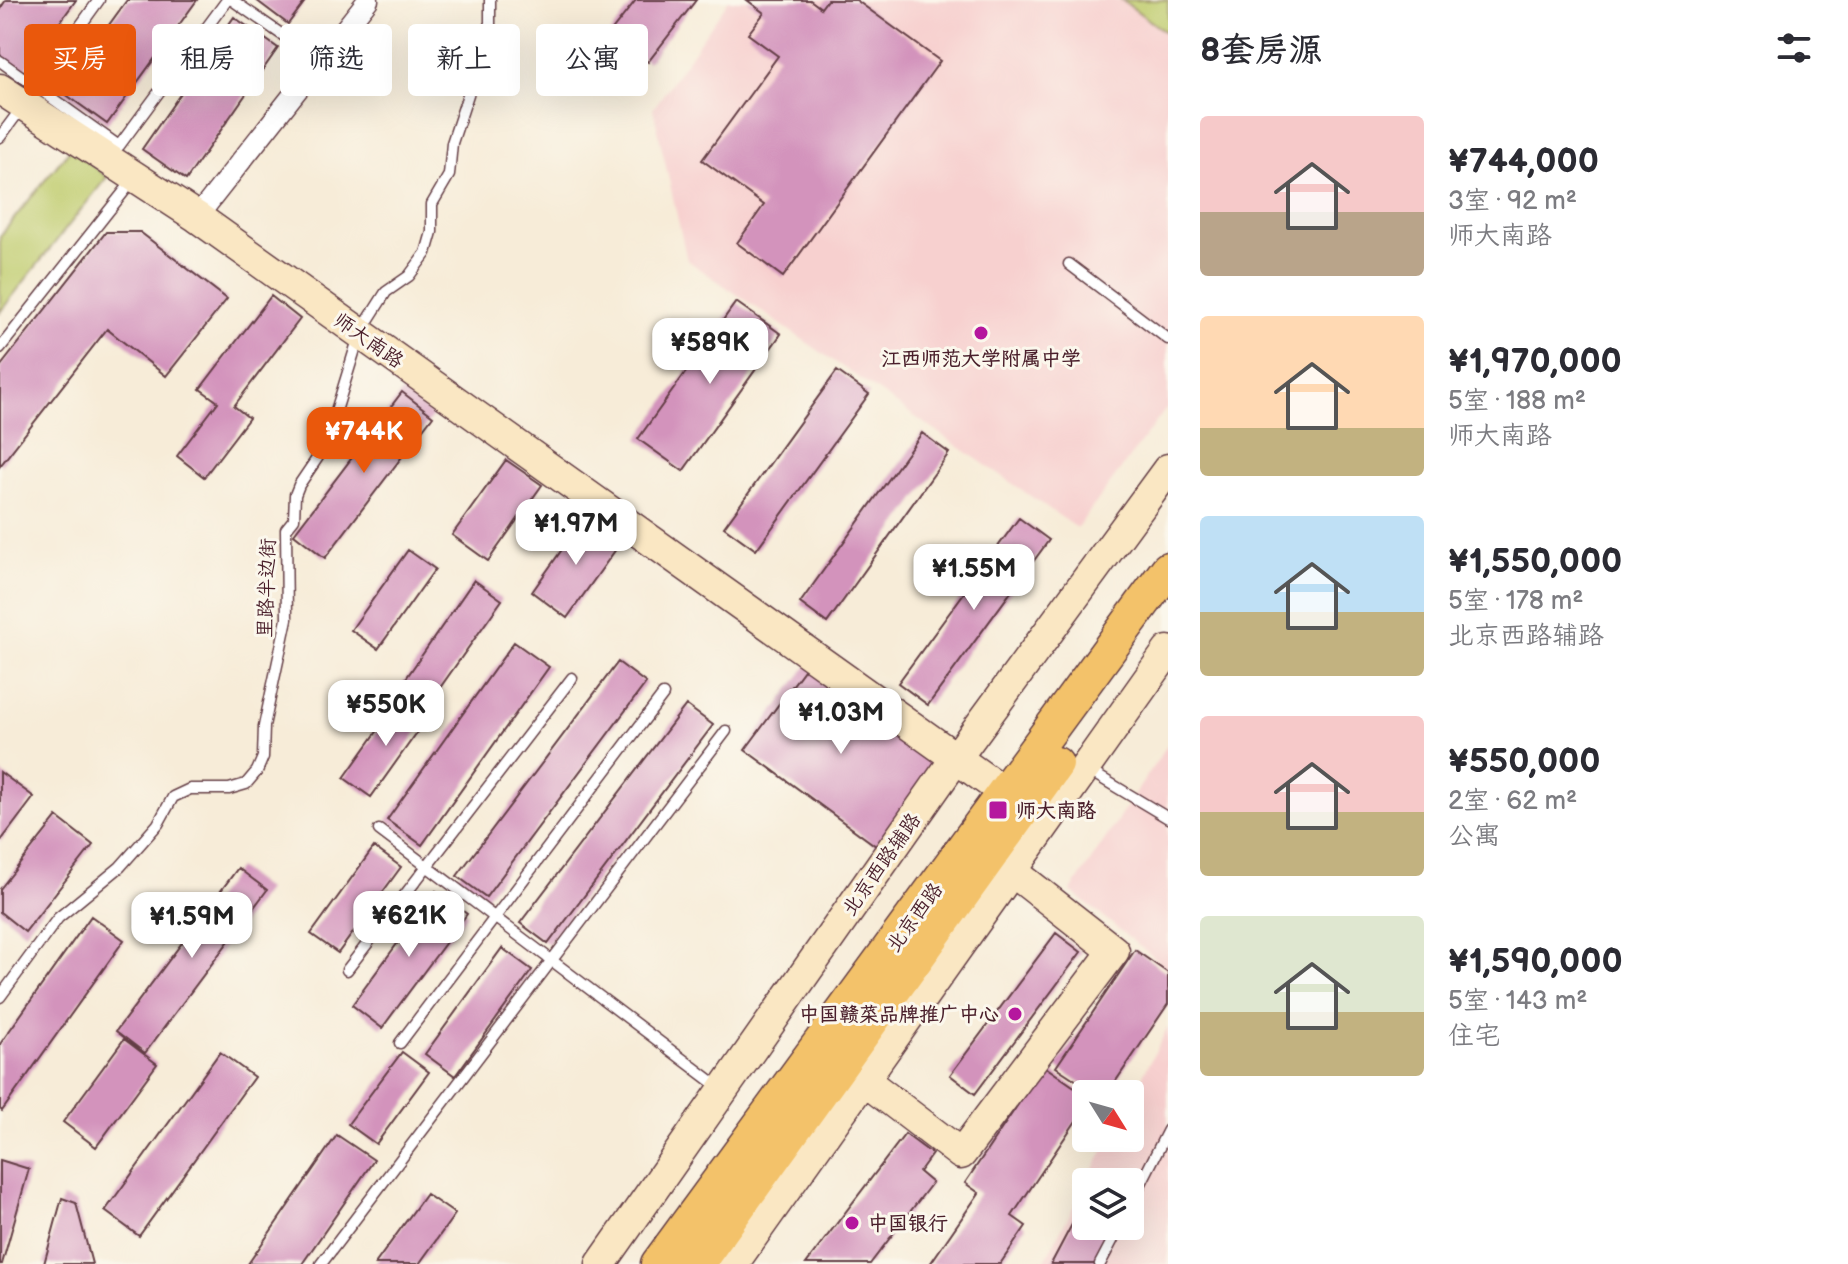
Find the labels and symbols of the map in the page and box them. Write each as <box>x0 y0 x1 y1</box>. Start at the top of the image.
street label: 师大南路 <box>329 308 409 374</box>
pin: ¥589K <box>654 318 766 386</box>
marker: 江西师范大学附属中学 <box>972 324 990 342</box>
place label: 江西师范大学附属中学 <box>881 347 1081 371</box>
pin: ¥744K <box>308 407 420 475</box>
pin: ¥1.97M <box>511 499 641 567</box>
street label: 里路半边街 <box>253 538 281 638</box>
pin: ¥1.55M <box>909 544 1039 612</box>
pin: ¥550K <box>330 680 442 748</box>
pin: ¥1.03M <box>776 688 906 756</box>
marker: 师大南路 <box>987 799 1009 821</box>
place label: 师大南路 <box>1016 799 1096 823</box>
street label: 北京西路辅路 <box>837 808 925 920</box>
street label: 北京西路 <box>881 878 947 956</box>
pin: ¥621K <box>353 891 465 959</box>
pin: ¥1.59M <box>127 892 257 960</box>
place label: 中国赣菜品牌推广中心 <box>799 1003 999 1027</box>
marker: 中国赣菜品牌推广中心 <box>1006 1005 1024 1023</box>
north arrow <box>1072 1080 1144 1152</box>
place label: 中国银行 <box>868 1212 948 1236</box>
marker: 中国银行 <box>843 1214 861 1232</box>

